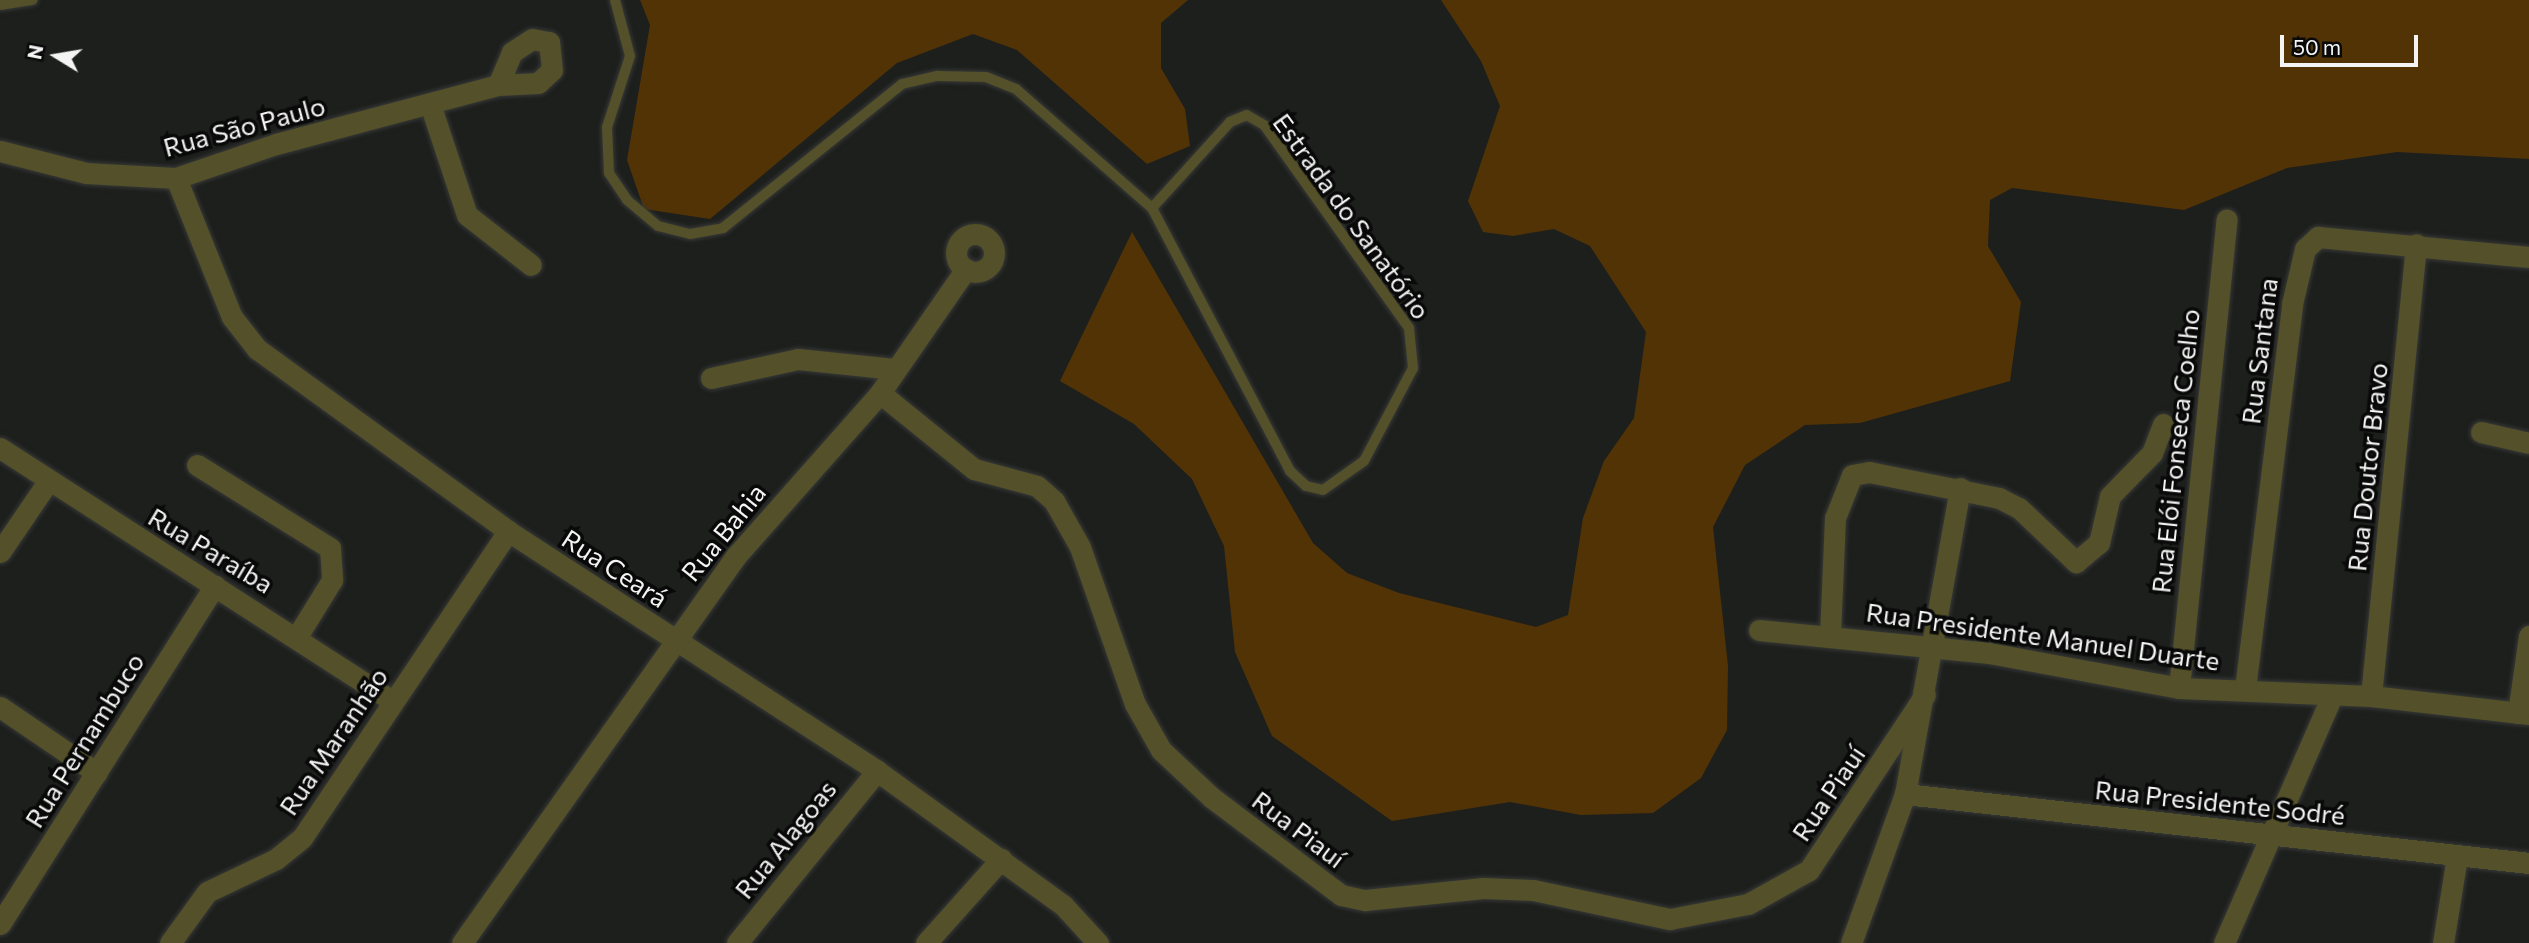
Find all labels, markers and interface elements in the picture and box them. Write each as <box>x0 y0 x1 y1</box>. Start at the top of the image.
north arrow <box>21 21 91 91</box>
scale bar <box>2284 21 2422 65</box>
text: 50 m <box>2293 34 2341 59</box>
text: N <box>22 43 48 61</box>
street label: Rua São Paulo <box>160 89 328 163</box>
street label: Estrada do Sanatório <box>1267 107 1437 325</box>
street label: Rua Santana <box>2235 276 2283 426</box>
street label: Rua Elói Fonseca Coelho <box>2145 307 2205 595</box>
street label: Rua Doutor Bravo <box>2341 361 2393 573</box>
street label: Rua Bahia <box>674 477 772 587</box>
street label: Rua Paraíba <box>143 501 279 599</box>
street label: Rua Ceará <box>557 522 673 614</box>
street label: Rua Presidente Manuel Duarte <box>1864 596 2222 676</box>
street label: Rua Pernambuco <box>18 647 150 833</box>
street label: Rua Maranhão <box>272 661 394 821</box>
street label: Rua Piauí <box>1785 739 1871 847</box>
street label: Rua Alagoas <box>728 773 842 905</box>
street label: Rua Presidente Sodré <box>2094 773 2346 831</box>
street label: Rua Piauí <box>1246 784 1352 874</box>

